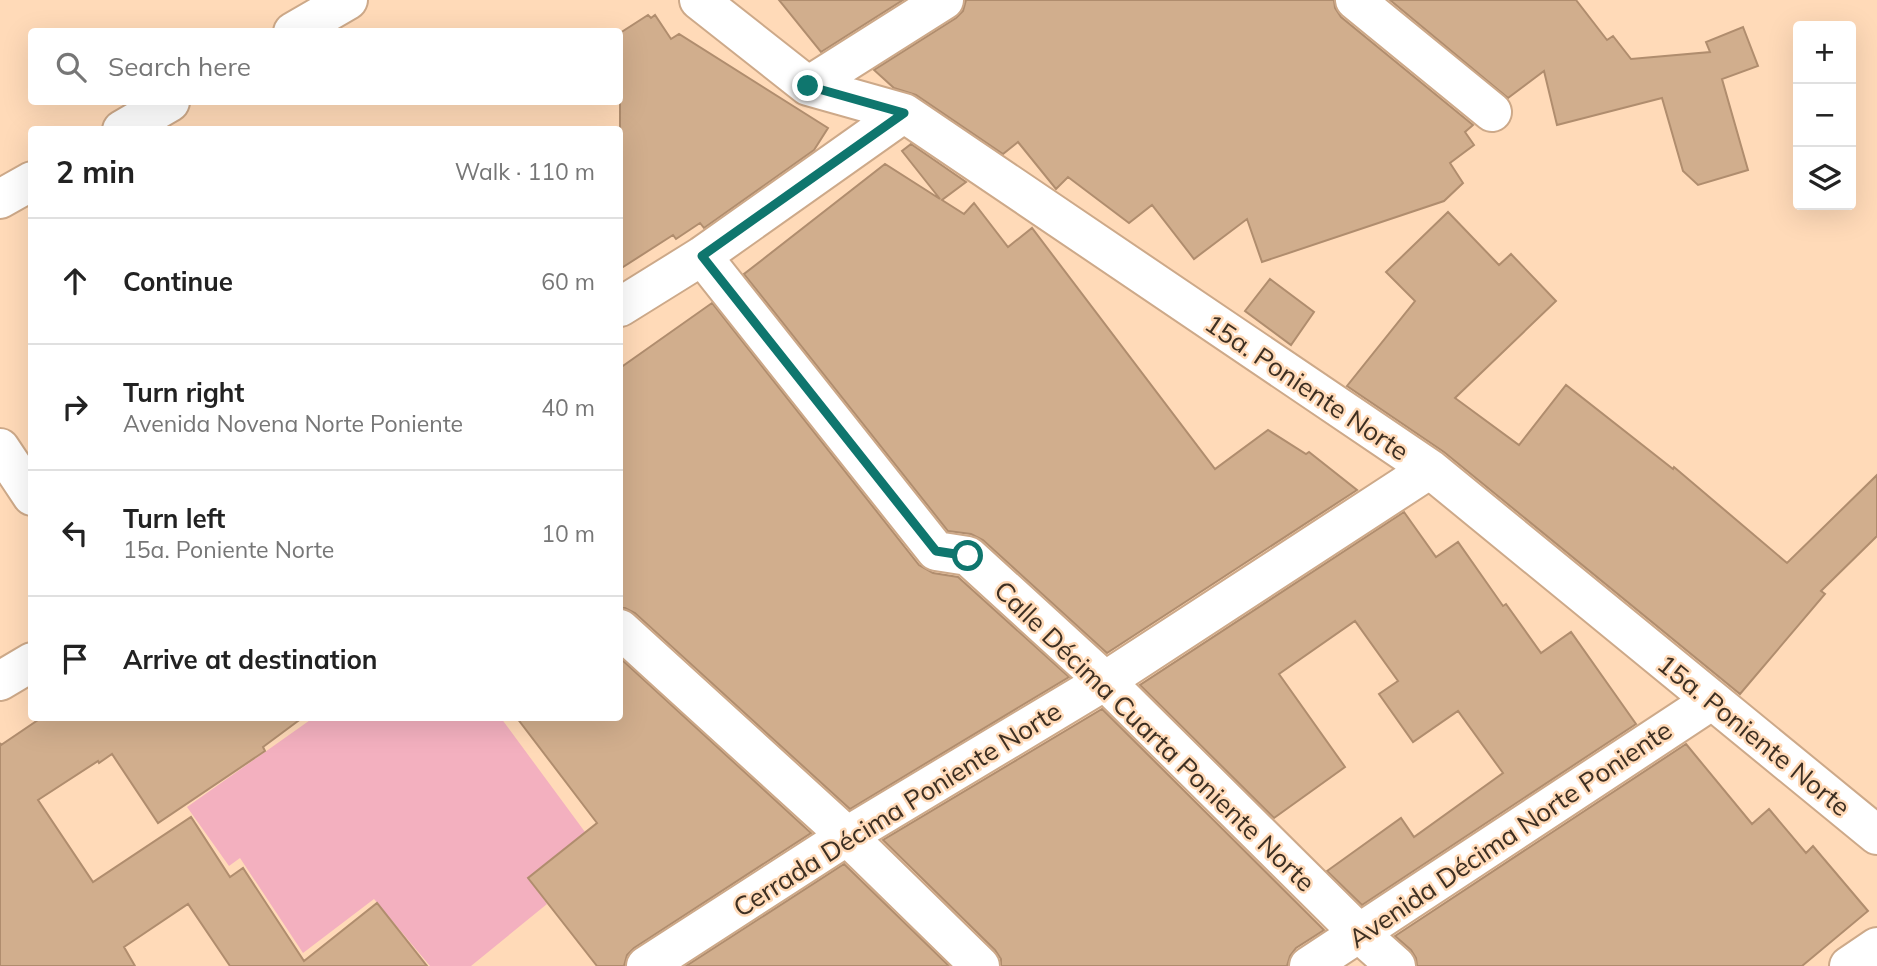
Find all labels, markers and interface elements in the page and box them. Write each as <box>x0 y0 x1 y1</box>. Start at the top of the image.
map controls <box>1793 21 1856 210</box>
button: + <box>1793 21 1856 84</box>
search box <box>28 28 623 105</box>
icon: search <box>52 48 90 86</box>
text: Search here <box>108 50 251 83</box>
route end <box>792 70 823 101</box>
button: − <box>1793 84 1856 147</box>
button: layers <box>1793 147 1856 210</box>
text: 2 min <box>56 153 135 191</box>
text: Walk · 110 m <box>455 157 595 186</box>
icon: ahead <box>56 262 94 300</box>
text: Continue <box>123 265 233 298</box>
text: 60 m <box>541 267 595 296</box>
street label: 15a. Poniente Norte <box>1199 307 1415 467</box>
text: Turn right <box>123 376 244 409</box>
icon: right <box>56 388 94 426</box>
text: 40 m <box>541 393 595 422</box>
text: Avenida Novena Norte Poniente <box>123 409 463 438</box>
text: Turn left <box>123 502 225 535</box>
icon: left <box>56 514 94 552</box>
text: 10 m <box>541 519 595 548</box>
text: 15a. Poniente Norte <box>123 535 334 564</box>
route start <box>952 540 983 571</box>
street label: Calle Décima Cuarta Poniente Norte <box>988 574 1322 898</box>
icon: arrive <box>56 640 94 678</box>
text: Arrive at destination <box>123 643 378 676</box>
street label: 15a. Poniente Norte <box>1651 647 1857 823</box>
street label: Cerrada Décima Poniente Norte <box>727 694 1067 924</box>
street label: Avenida Décima Norte Poniente <box>1342 713 1678 955</box>

